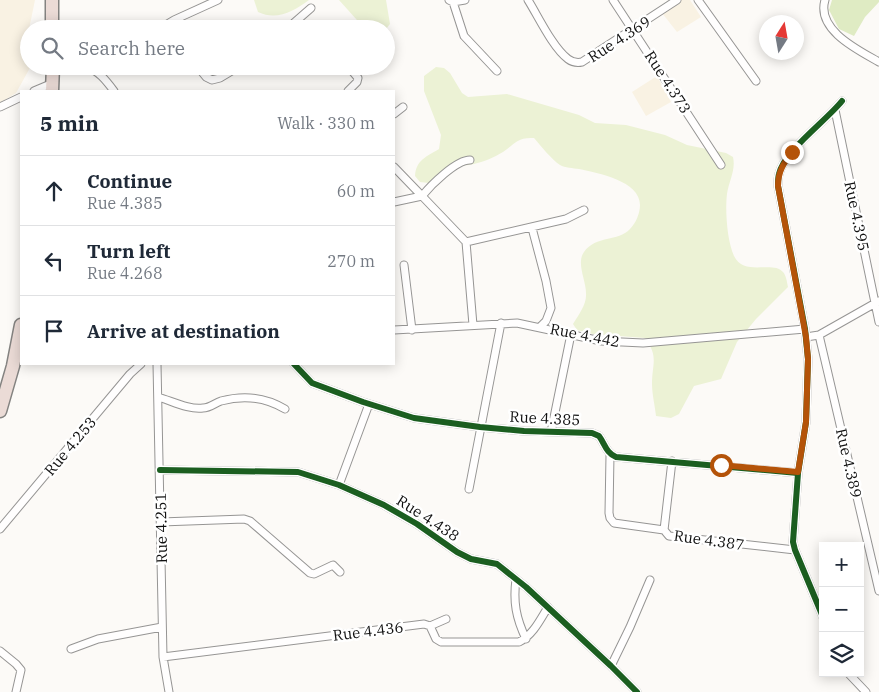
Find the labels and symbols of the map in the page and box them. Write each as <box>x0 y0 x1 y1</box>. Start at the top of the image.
street label: Rue 4.369 <box>584 12 654 66</box>
north arrow <box>759 15 804 60</box>
street label: Rue 4.373 <box>641 47 695 117</box>
route end <box>781 141 804 164</box>
street label: Rue 4.395 <box>840 179 874 253</box>
street label: Rue 4.442 <box>548 319 622 351</box>
street label: Rue 4.385 <box>509 407 581 429</box>
street label: Rue 4.253 <box>40 413 100 479</box>
street label: Rue 4.389 <box>832 426 866 500</box>
route start <box>710 454 733 477</box>
street label: Rue 4.438 <box>393 491 463 545</box>
street label: Rue 4.251 <box>151 492 171 564</box>
street label: Rue 4.387 <box>673 526 745 554</box>
street label: Rue 4.436 <box>332 617 404 645</box>

